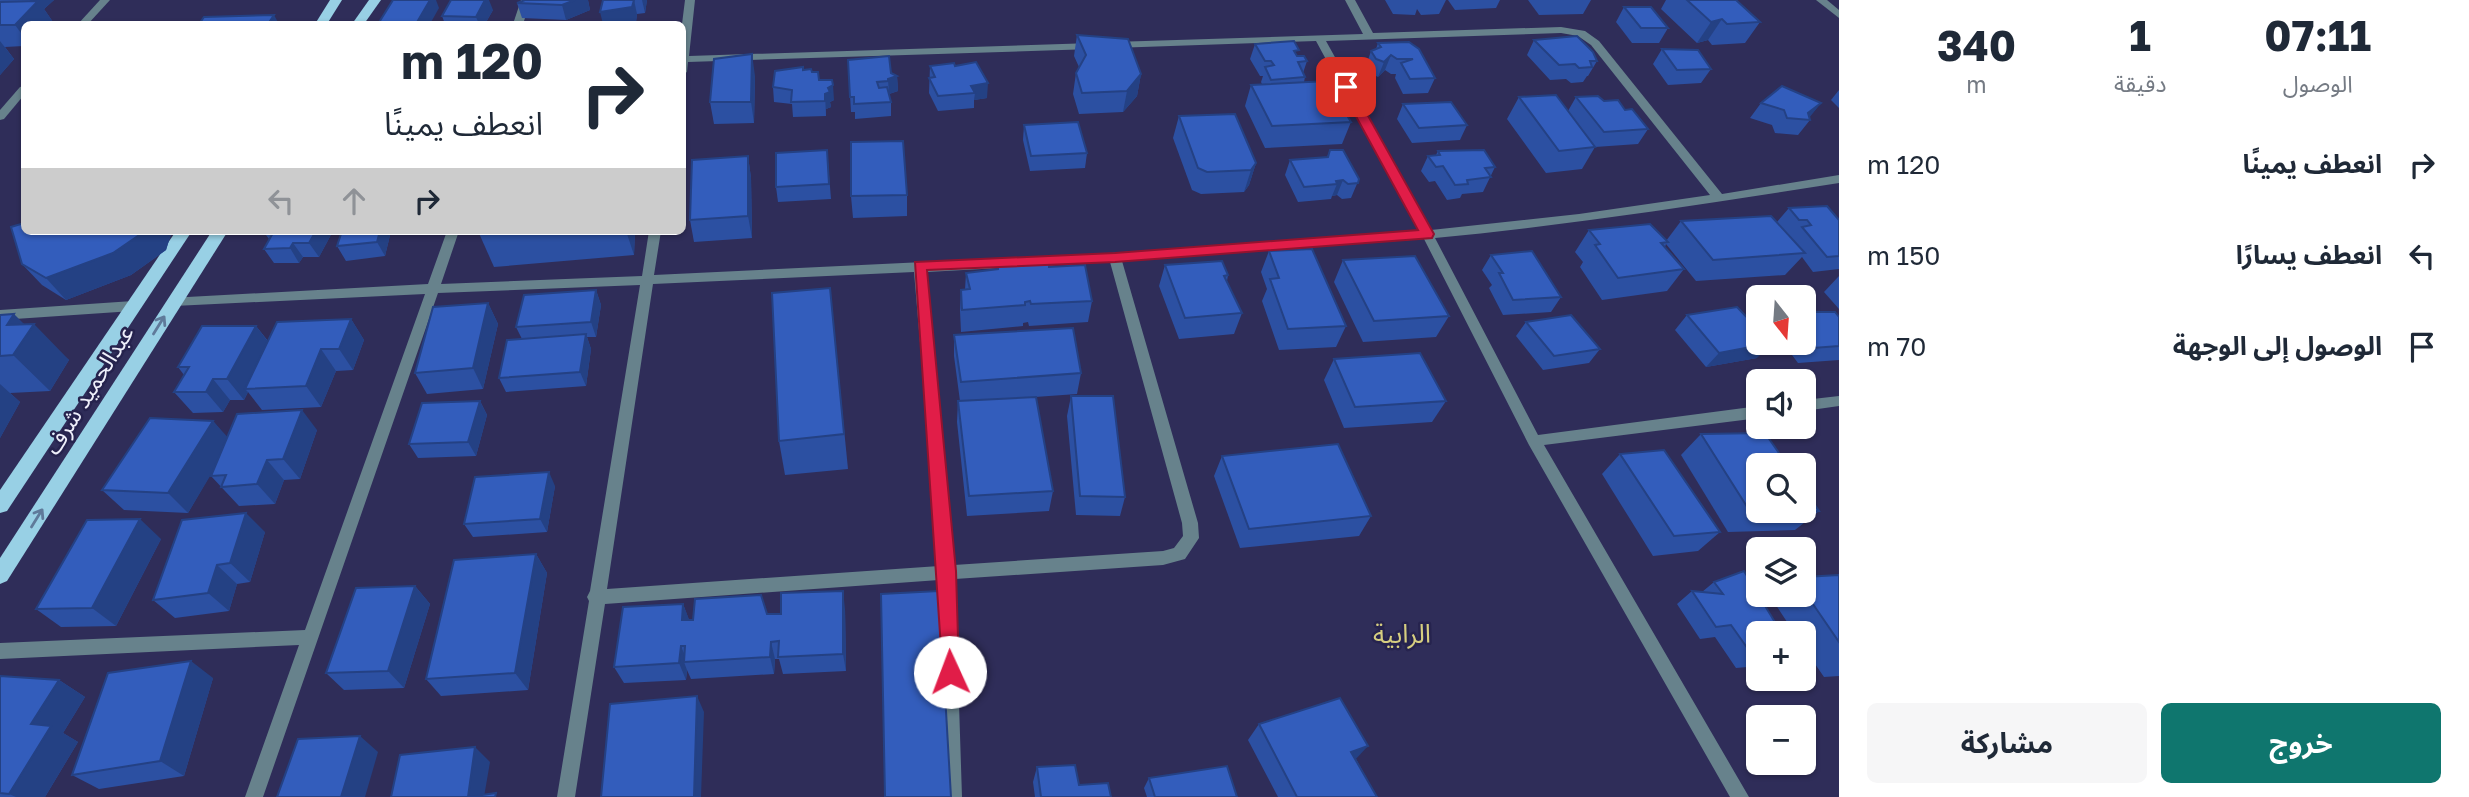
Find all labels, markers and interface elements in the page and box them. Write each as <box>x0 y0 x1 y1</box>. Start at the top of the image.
text: 1 <box>2129 10 2151 60</box>
text: 07:11 <box>2264 10 2371 60</box>
text: 340 <box>1937 20 2016 70</box>
text: 120 m <box>401 31 543 90</box>
icon: right <box>567 49 658 140</box>
pin <box>1316 57 1376 117</box>
icon: arrive <box>1327 68 1365 106</box>
text: دقيقة <box>2114 69 2166 97</box>
text: الوصول <box>2283 69 2353 97</box>
text: m <box>1966 70 1987 98</box>
text: انعطف يمينًا <box>384 104 543 142</box>
icon: right <box>2403 146 2441 184</box>
text: انعطف يمينًا <box>2243 148 2382 179</box>
text: 120 m <box>1867 149 1940 180</box>
icon: left <box>262 182 300 220</box>
icon: ahead <box>335 182 373 220</box>
icon: right <box>408 182 446 220</box>
icon: left <box>2403 237 2441 275</box>
text: انعطف يسارًا <box>2236 239 2382 270</box>
text: 150 m <box>1867 240 1940 271</box>
north arrow <box>1746 285 1816 355</box>
map controls <box>1746 285 1816 775</box>
one-way arrow <box>152 316 166 336</box>
street label: عبدالحميد شرف <box>37 320 140 460</box>
icon: arrive <box>2403 328 2441 366</box>
text: الوصول إلى الوجهة <box>2173 330 2382 361</box>
text: 70 m <box>1867 331 1926 362</box>
button: sound <box>1746 369 1816 439</box>
button: search <box>1746 453 1816 523</box>
one-way arrow <box>30 508 44 528</box>
button: layers <box>1746 537 1816 607</box>
district label: الرابية <box>1373 618 1431 649</box>
button: + <box>1746 621 1816 691</box>
position arrow <box>913 635 987 709</box>
button: مشاركة <box>1867 703 2147 783</box>
button: خروج <box>2161 703 2441 783</box>
button: − <box>1746 705 1816 775</box>

